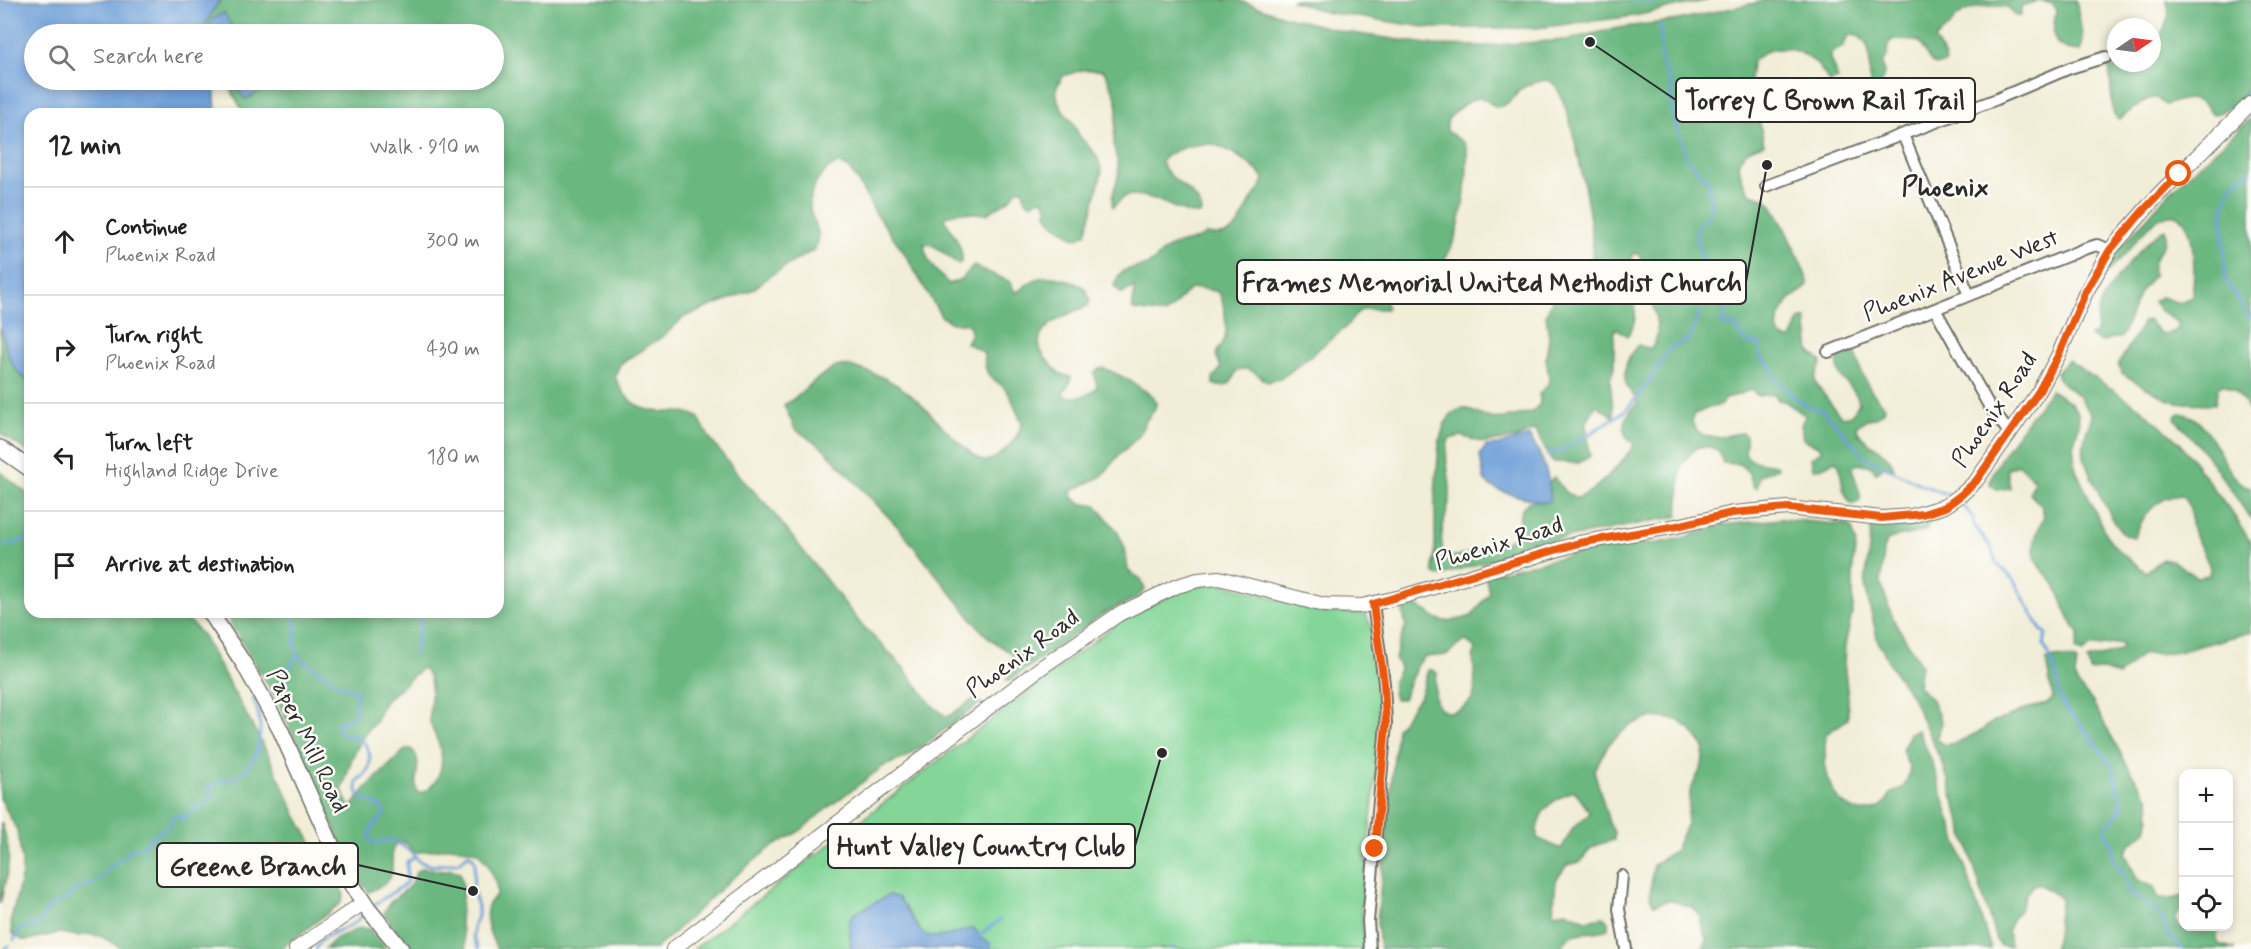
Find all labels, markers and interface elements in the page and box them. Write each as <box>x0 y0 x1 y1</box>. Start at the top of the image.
north arrow <box>2107 18 2161 72</box>
search box <box>24 24 504 90</box>
icon: search <box>45 41 78 74</box>
text: Search here <box>93 43 204 71</box>
callout: Torrey C Brown Rail Trail <box>1676 78 1975 122</box>
text: Torrey C Brown Rail Trail <box>1685 85 1965 119</box>
text: 12 min <box>48 130 122 164</box>
text: Walk · 910 m <box>370 134 480 161</box>
route start <box>2165 160 2191 186</box>
district label: Phoenix <box>1902 170 1989 205</box>
text: Continue <box>105 214 187 242</box>
street label: Phoenix Avenue West <box>1859 222 2064 329</box>
icon: ahead <box>48 225 81 258</box>
text: 300 m <box>426 228 480 255</box>
text: Phoenix Road <box>105 242 216 269</box>
callout: Frames Memorial United Methodist Church <box>1237 260 1746 304</box>
text: Frames Memorial United Methodist Church <box>1242 267 1742 301</box>
text: Turn right <box>105 322 203 350</box>
icon: right <box>48 333 81 366</box>
text: 430 m <box>427 336 480 363</box>
street label: Phoenix Road <box>1945 346 2045 474</box>
text: Phoenix Road <box>105 350 216 377</box>
text: Turn left <box>105 430 193 458</box>
icon: left <box>48 441 81 474</box>
text: 180 m <box>427 444 480 471</box>
text: Highland Ridge Drive <box>105 458 279 485</box>
street label: Phoenix Road <box>1431 510 1567 578</box>
icon: arrive <box>48 549 81 582</box>
text: Arrive at destination <box>105 551 295 579</box>
street label: Phoenix Road <box>960 602 1086 706</box>
street label: Paper Mill Road <box>259 664 355 818</box>
map controls <box>2179 769 2233 931</box>
button: + <box>2179 769 2233 823</box>
button: − <box>2179 823 2233 877</box>
callout: Hunt Valley Country Club <box>828 824 1135 868</box>
text: Hunt Valley Country Club <box>837 831 1125 865</box>
route end <box>1361 835 1387 861</box>
callout: Greene Branch <box>157 843 358 887</box>
text: Greene Branch <box>170 851 346 885</box>
button: locate <box>2179 877 2233 931</box>

